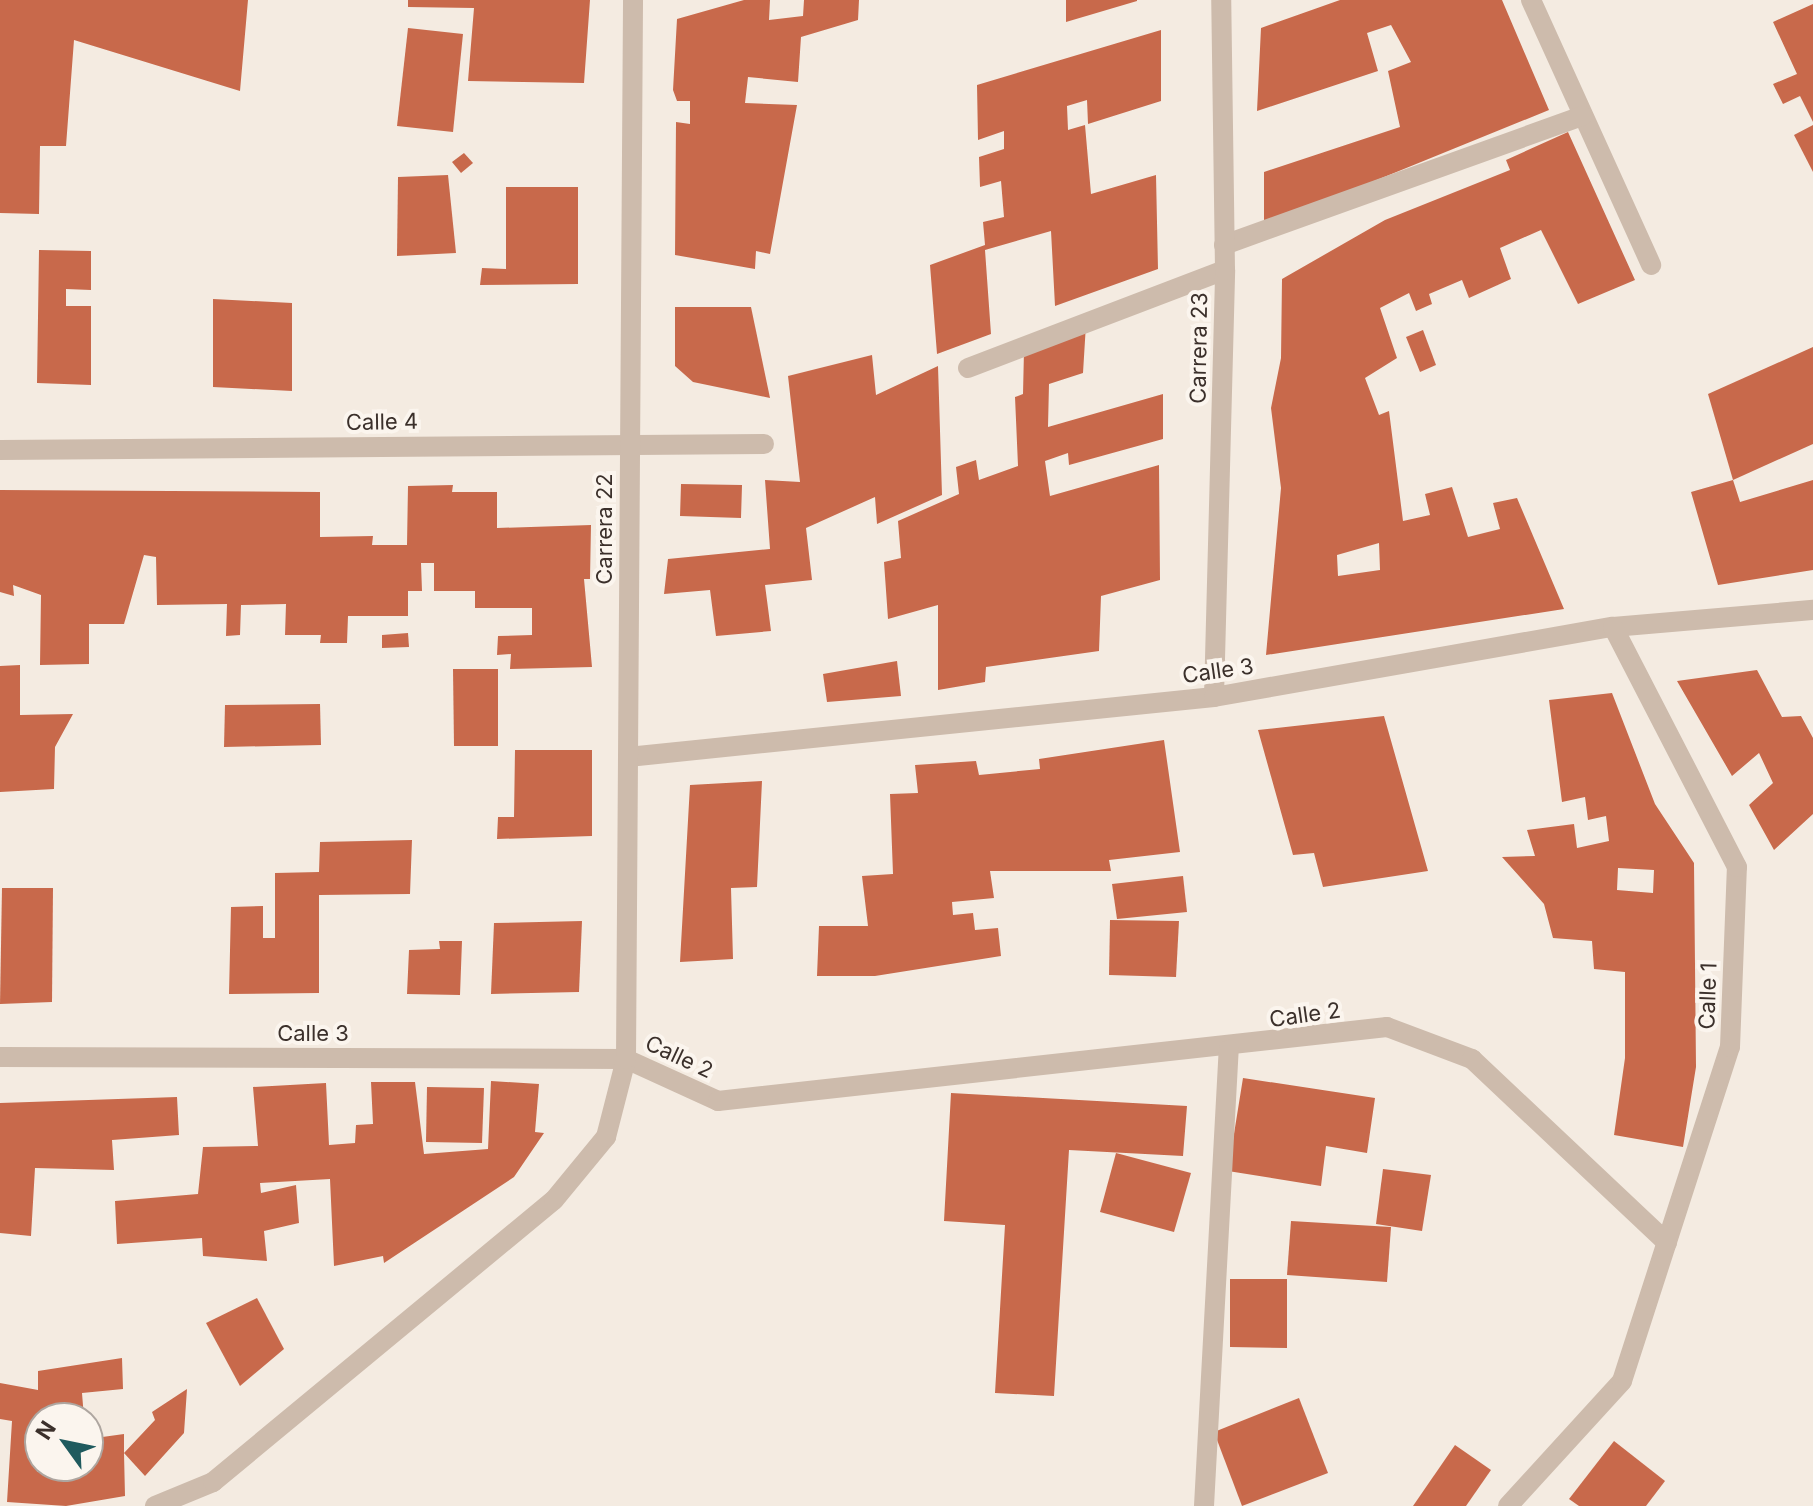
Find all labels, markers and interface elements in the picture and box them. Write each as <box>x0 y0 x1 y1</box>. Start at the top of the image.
street label: Carrera 23 <box>1185 292 1213 404</box>
street label: Calle 4 <box>346 408 418 436</box>
street label: Carrera 22 <box>592 473 618 585</box>
street label: Calle 3 <box>1181 653 1255 689</box>
street label: Calle 1 <box>1694 962 1722 1030</box>
street label: Calle 2 <box>1268 997 1342 1033</box>
street label: Calle 3 <box>277 1021 349 1047</box>
street label: Calle 2 <box>641 1030 717 1084</box>
north arrow <box>24 1402 104 1482</box>
text: N <box>30 1416 61 1444</box>

